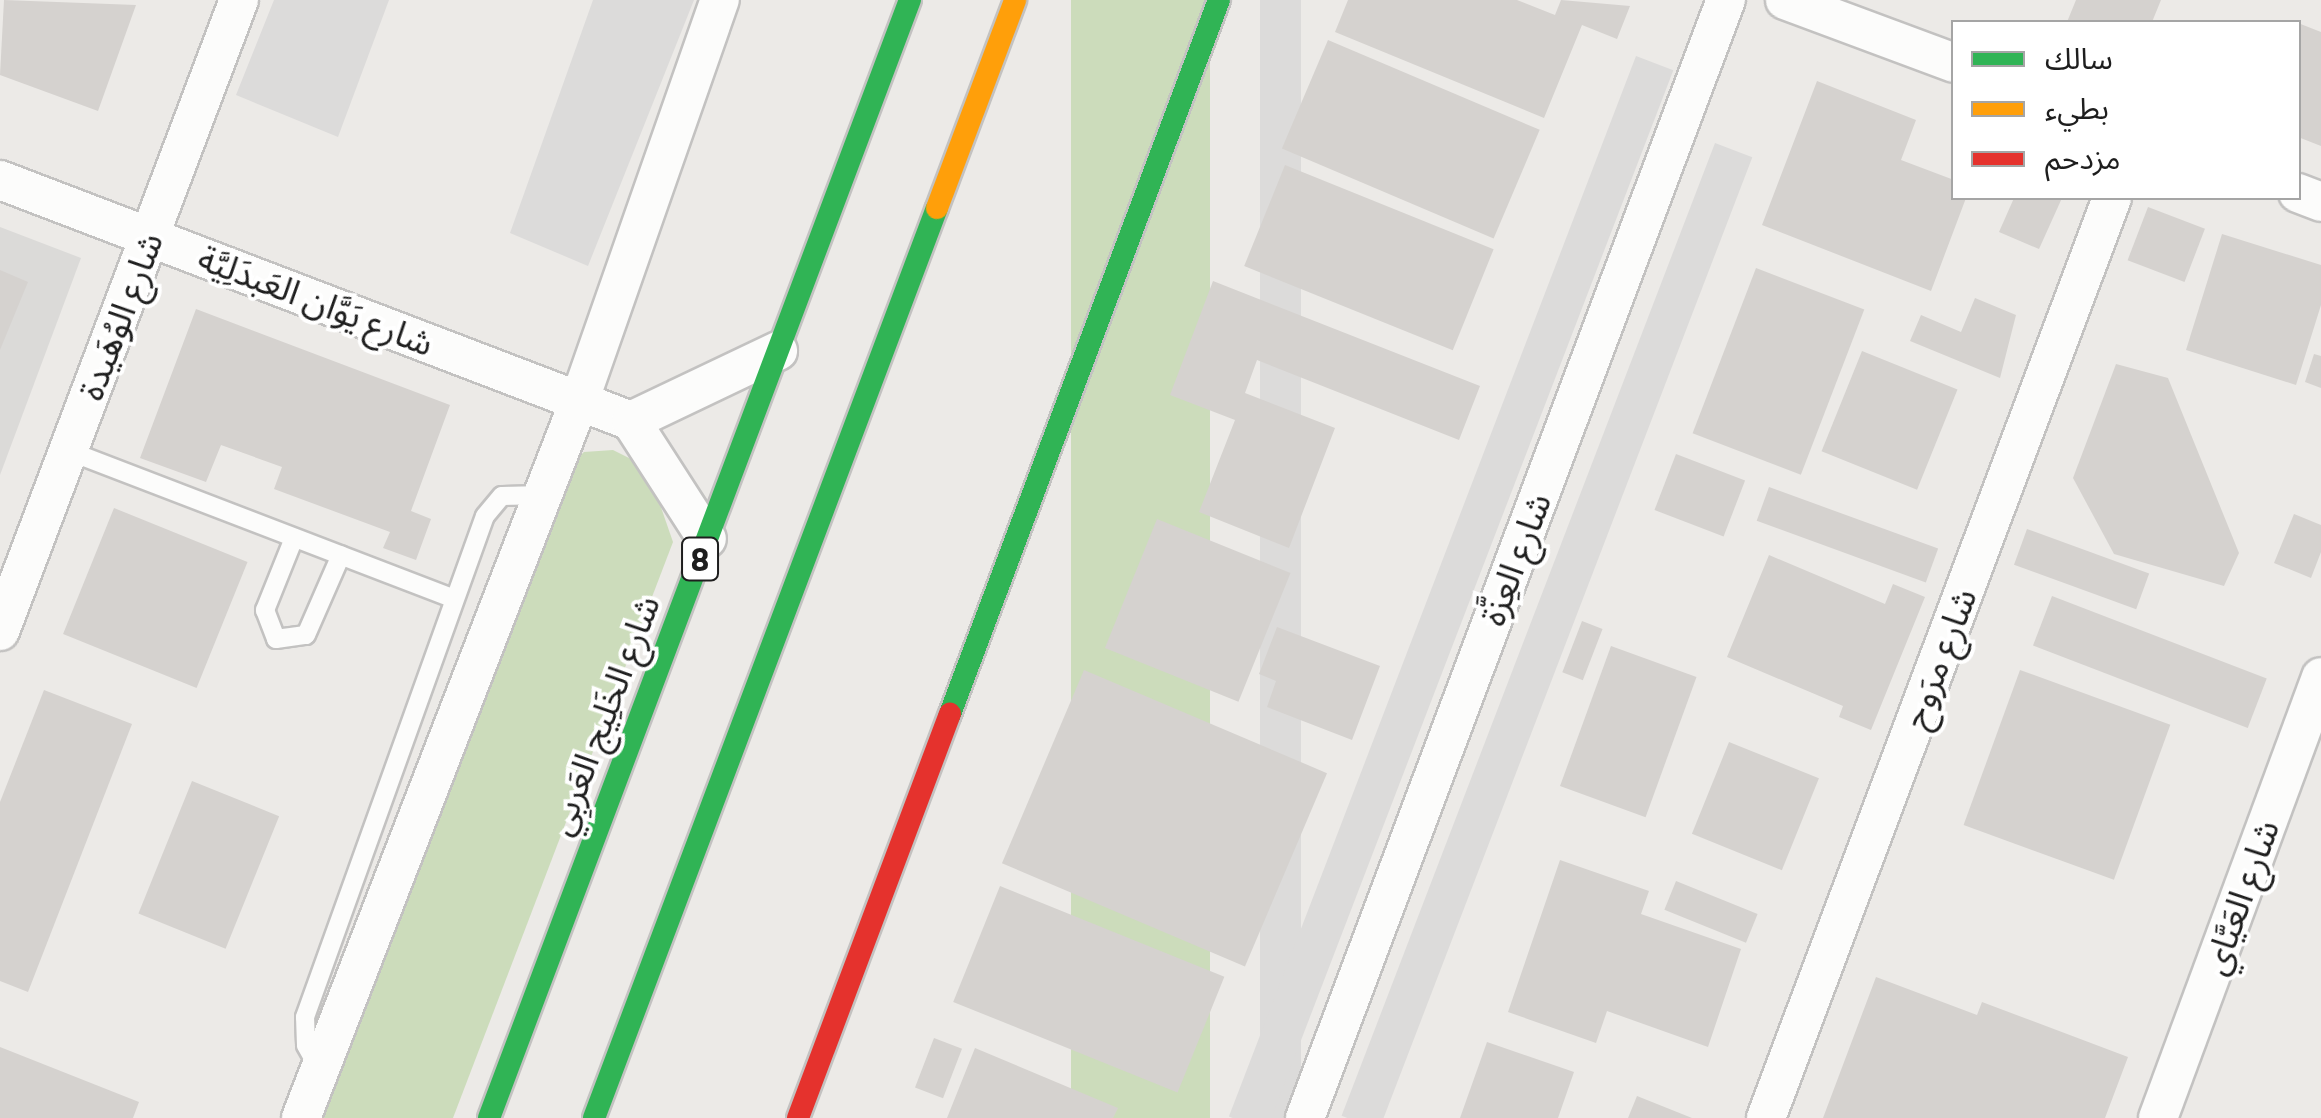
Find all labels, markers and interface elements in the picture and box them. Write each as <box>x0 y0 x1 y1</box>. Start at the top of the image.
legend <box>1951 20 2301 200</box>
text: سالك <box>2045 35 2113 81</box>
text: بطيء <box>2045 85 2109 131</box>
text: مزدحم <box>2045 135 2121 181</box>
street label: شارع الوُهَيدة <box>69 226 171 406</box>
street label: شارع يَوَّان العَبدَلِيَّة <box>193 236 439 364</box>
street label: شارع العِزَّة <box>1471 487 1559 631</box>
road number: 8 <box>680 532 720 586</box>
street label: شارع مرَوح <box>1893 582 1985 734</box>
street label: شارع الخَلِيج العَربِي <box>538 589 668 841</box>
street label: شارع العَيَّاي <box>2193 814 2287 980</box>

